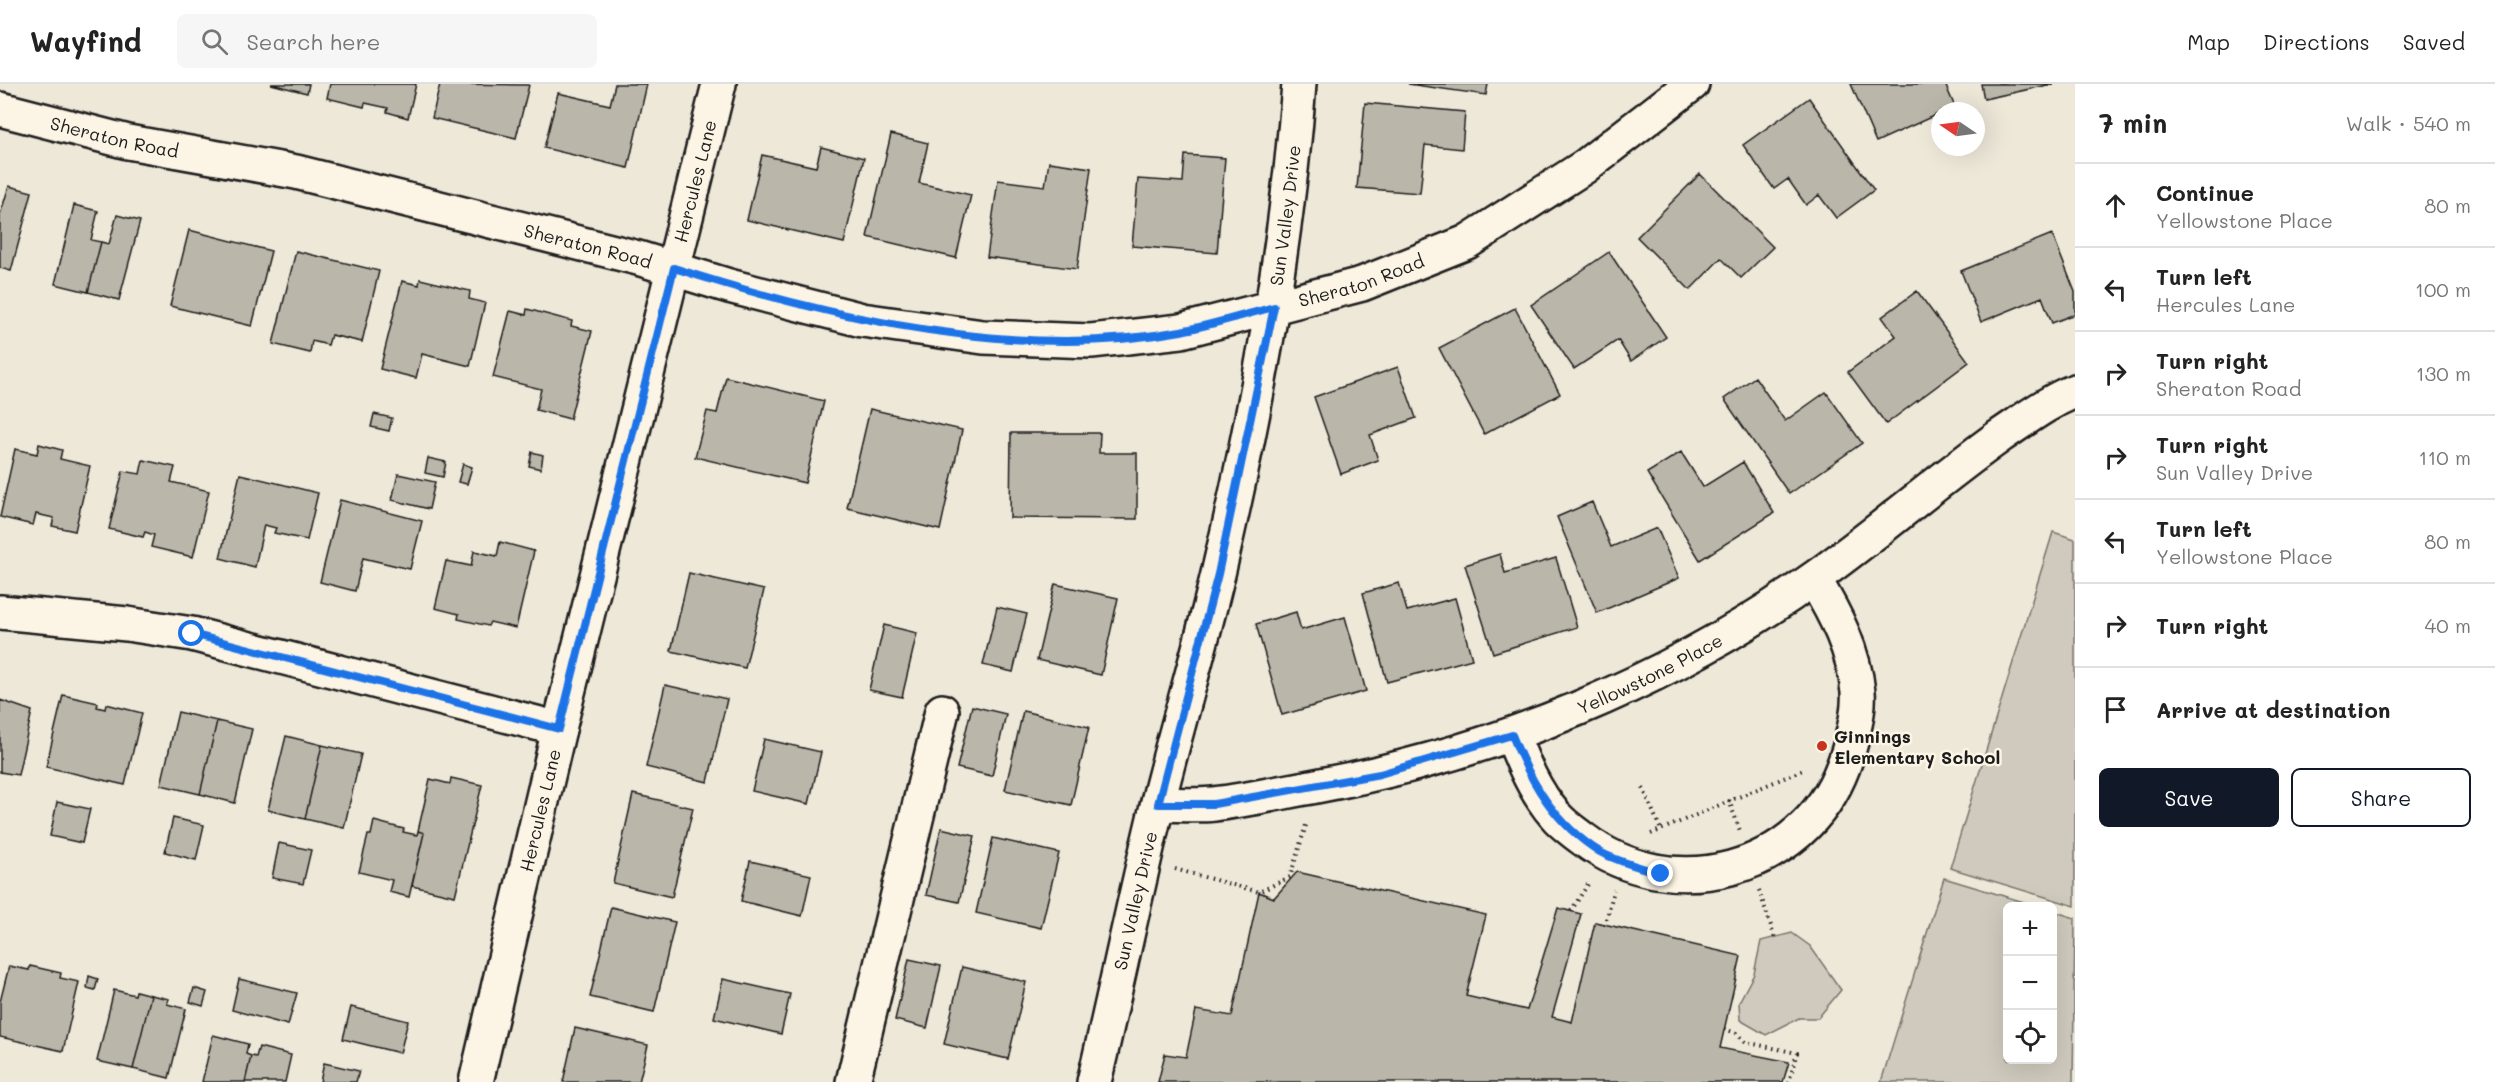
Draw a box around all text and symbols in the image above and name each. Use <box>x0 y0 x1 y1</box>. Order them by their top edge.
search box <box>177 14 597 68</box>
text: Wayfind <box>30 23 141 59</box>
icon: search <box>198 25 231 58</box>
text: Search here <box>246 27 380 56</box>
text: Map <box>2187 28 2230 55</box>
text: Directions <box>2263 28 2370 55</box>
text: Saved <box>2403 28 2465 55</box>
north arrow <box>1931 102 1985 156</box>
text: 7 min <box>2099 106 2167 140</box>
street label: Sheraton Road <box>48 110 181 163</box>
text: Walk · 540 m <box>2346 110 2471 136</box>
street label: Hercules Lane <box>668 117 722 245</box>
street label: Sun Valley Drive <box>1264 144 1306 287</box>
text: Continue <box>2156 178 2254 207</box>
icon: ahead <box>2099 189 2132 222</box>
text: 80 m <box>2424 192 2471 218</box>
text: Yellowstone Place <box>2156 207 2333 233</box>
street label: Sheraton Road <box>522 218 655 274</box>
street label: Sheraton Road <box>1296 248 1427 312</box>
text: Turn left <box>2156 262 2252 291</box>
icon: left <box>2099 273 2132 306</box>
text: 100 m <box>2415 276 2471 302</box>
text: Hercules Lane <box>2156 291 2295 317</box>
text: Turn right <box>2156 346 2268 375</box>
icon: right <box>2099 357 2132 390</box>
text: 130 m <box>2416 360 2471 386</box>
text: Sheraton Road <box>2156 375 2301 401</box>
text: Turn right <box>2156 430 2268 459</box>
icon: right <box>2099 441 2132 474</box>
text: 110 m <box>2418 444 2471 470</box>
text: Sun Valley Drive <box>2156 459 2313 485</box>
text: Turn left <box>2156 514 2252 543</box>
icon: left <box>2099 525 2132 558</box>
text: 80 m <box>2424 528 2471 554</box>
text: Yellowstone Place <box>2156 543 2333 569</box>
icon: right <box>2099 609 2132 642</box>
text: Turn right <box>2156 611 2268 640</box>
text: 40 m <box>2425 612 2471 638</box>
route start <box>178 620 204 646</box>
street label: Yellowstone Place <box>1573 628 1727 720</box>
icon: arrive <box>2099 693 2132 726</box>
text: Arrive at destination <box>2156 695 2391 724</box>
place label: Ginnings Elementary School <box>1834 724 2000 769</box>
marker: Ginnings Elementary School <box>1815 739 1829 753</box>
street label: Hercules Lane <box>514 747 566 874</box>
button: Save <box>2099 768 2279 827</box>
button: Share <box>2291 768 2471 827</box>
street label: Sun Valley Drive <box>1108 829 1162 972</box>
route end <box>1647 860 1673 886</box>
map controls <box>2003 902 2057 1064</box>
button: + <box>2003 902 2057 956</box>
button: − <box>2003 956 2057 1010</box>
button: locate <box>2003 1010 2057 1064</box>

